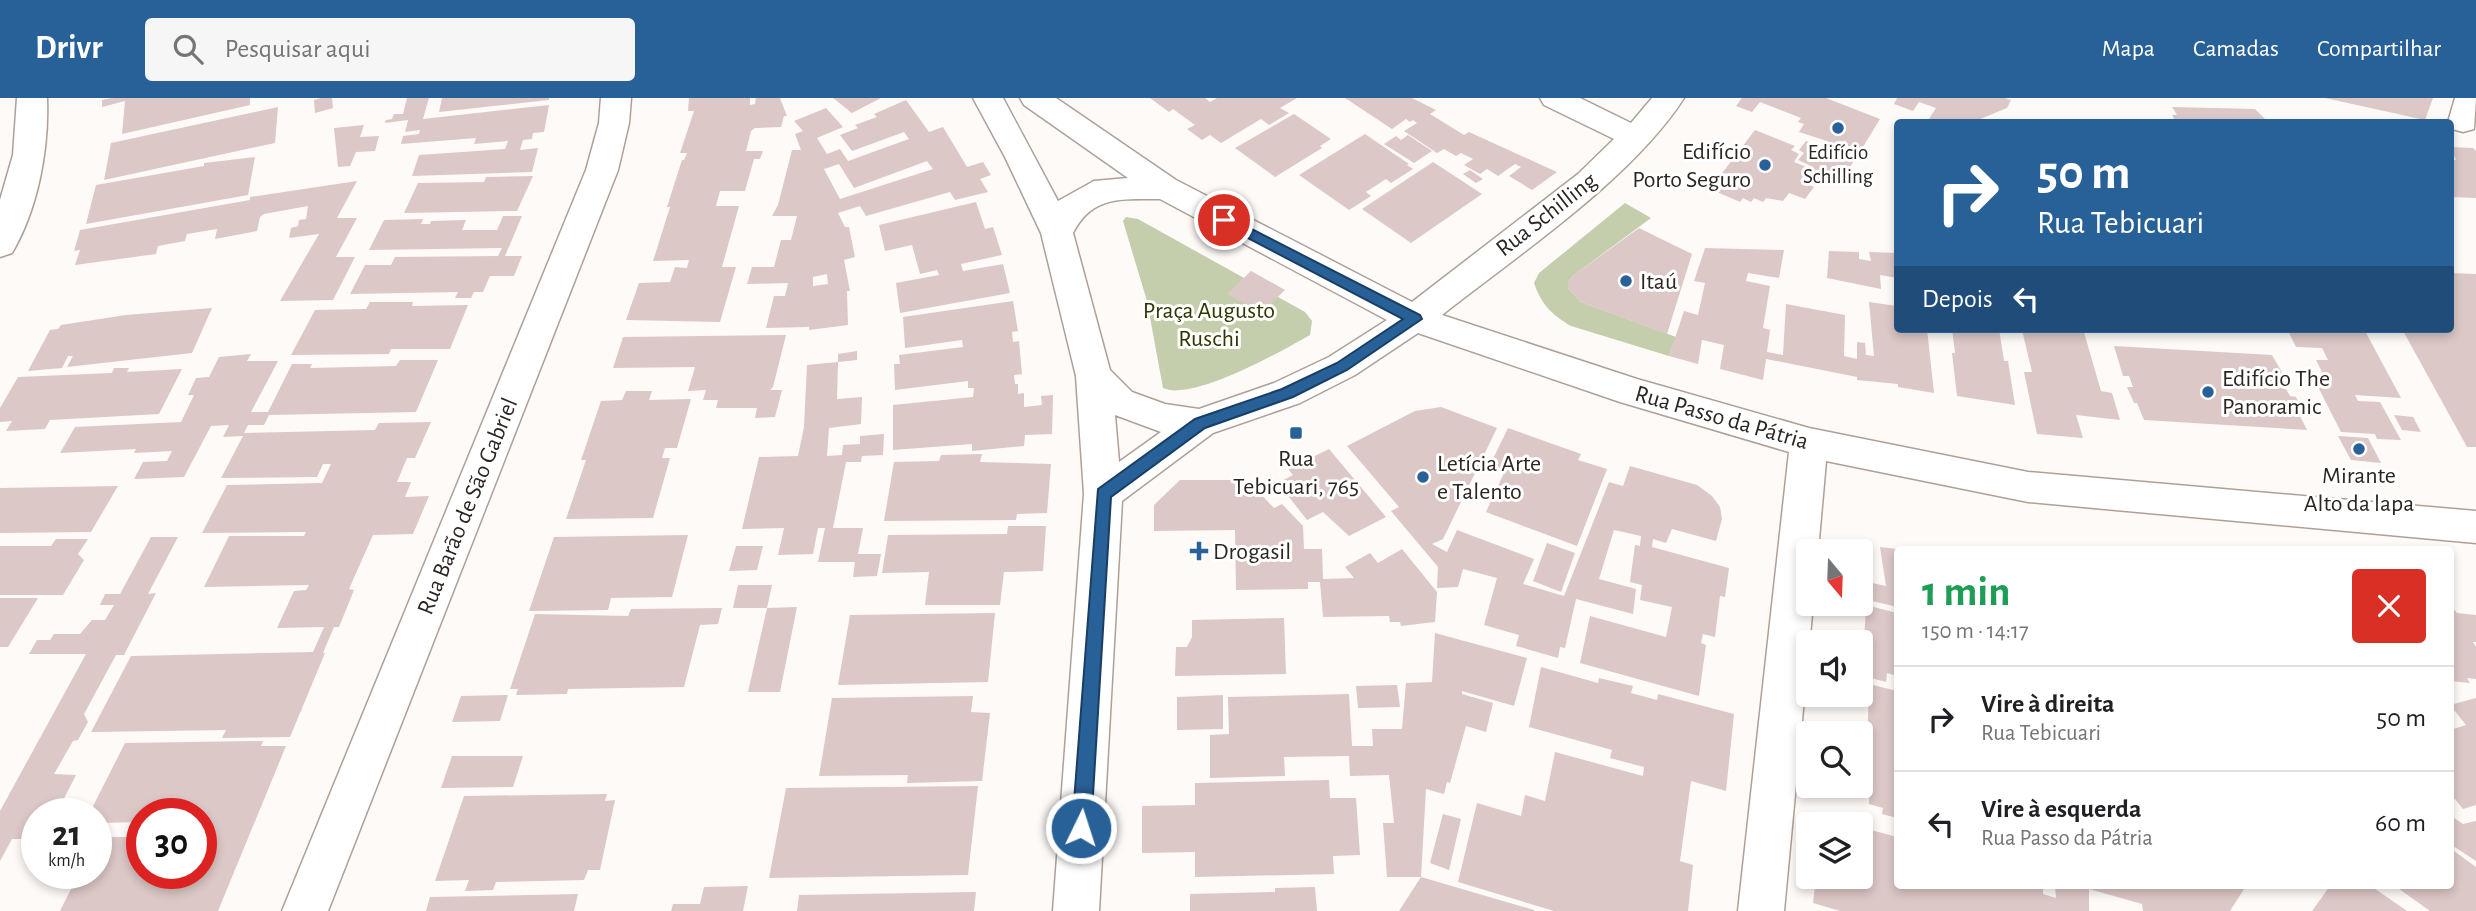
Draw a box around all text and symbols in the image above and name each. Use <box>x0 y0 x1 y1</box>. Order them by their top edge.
search box <box>145 18 635 81</box>
icon: search <box>169 30 207 68</box>
text: Drivr <box>35 32 103 65</box>
text: Pesquisar aqui <box>225 36 370 62</box>
text: Mapa <box>2102 37 2155 61</box>
text: Camadas <box>2193 37 2279 61</box>
text: Compartilhar <box>2317 37 2441 61</box>
marker: Edifício Schilling <box>1830 120 1846 136</box>
place label: Edifício Porto Seguro <box>1632 140 1751 192</box>
place label: Edifício Schilling <box>1803 142 1874 187</box>
icon: right <box>1922 147 2013 238</box>
text: 50 m <box>2037 149 2131 198</box>
marker: Edifício Porto Seguro <box>1757 157 1773 173</box>
street label: Rua Schilling <box>1492 168 1602 261</box>
pin <box>1194 190 1254 250</box>
icon: arrive <box>1205 201 1243 239</box>
text: Rua Tebicuari <box>2037 207 2204 239</box>
place label: Itaú <box>1640 270 1677 294</box>
marker: Itaú <box>1618 273 1634 289</box>
icon: left <box>2007 280 2045 318</box>
text: Depois <box>1922 286 1993 312</box>
park label: Praça Augusto Ruschi <box>1143 299 1275 351</box>
place label: Edifício The Panoramic <box>2222 367 2330 419</box>
street label: Rua Passo da Pátria <box>1632 382 1811 454</box>
marker: Edifício The Panoramic <box>2200 384 2216 400</box>
street label: Rua Barão de São Gabriel <box>413 395 522 618</box>
marker: Rua Tebicuari, 765 <box>1288 425 1304 441</box>
marker: Mirante Alto da lapa <box>2351 441 2367 457</box>
place label: Rua Tebicuari, 765 <box>1233 447 1359 499</box>
place label: Letícia Arte e Talento <box>1437 452 1541 504</box>
place label: Mirante Alto da lapa <box>2304 464 2414 516</box>
marker: Letícia Arte e Talento <box>1415 469 1431 485</box>
north arrow <box>1796 539 1872 616</box>
map controls <box>1796 539 1873 889</box>
place label: Drogasil <box>1213 540 1291 564</box>
marker: Drogasil <box>1191 543 1207 559</box>
button: close <box>2352 569 2426 643</box>
text: 1 min <box>1922 571 2011 613</box>
text: 150 m · 14:17 <box>1922 620 2028 643</box>
button: sound <box>1796 630 1873 707</box>
text: Vire à direita <box>1981 691 2115 717</box>
icon: right <box>1922 700 1960 738</box>
text: 50 m <box>2376 705 2426 731</box>
button: search <box>1796 721 1873 798</box>
text: Rua Tebicuari <box>1981 722 2101 745</box>
position arrow <box>1044 791 1118 865</box>
text: Vire à esquerda <box>1981 796 2142 822</box>
speed limit sign: 30 <box>126 798 217 889</box>
icon: left <box>1922 805 1960 843</box>
text: 60 m <box>2375 810 2426 836</box>
button: layers <box>1796 812 1873 889</box>
text: 21 <box>52 817 81 852</box>
text: Rua Passo da Pátria <box>1981 827 2153 850</box>
text: km/h <box>48 852 85 870</box>

